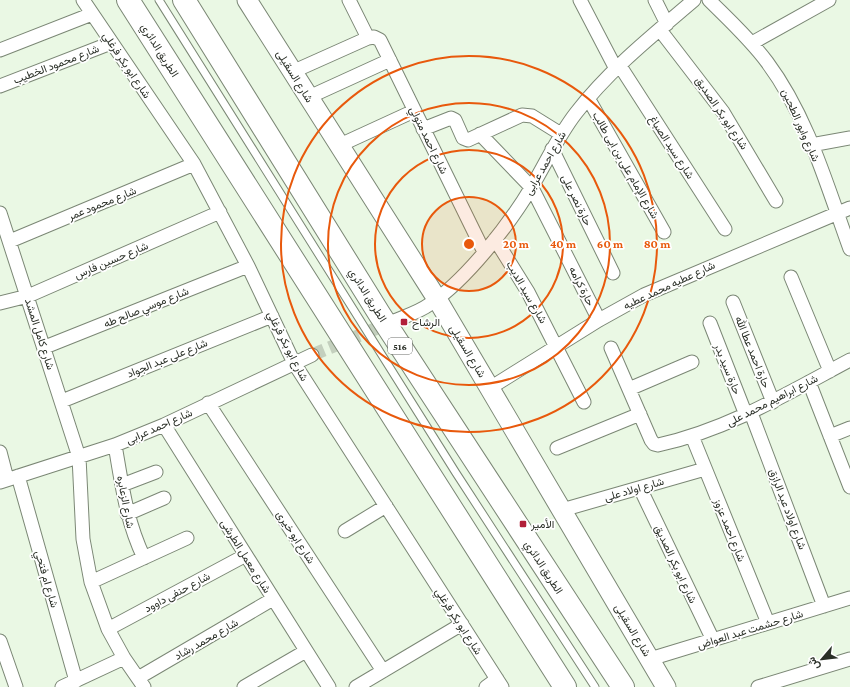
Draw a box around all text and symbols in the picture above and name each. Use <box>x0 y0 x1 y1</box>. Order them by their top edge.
street label: الطريق الدائري <box>135 21 181 81</box>
street label: شارع ابو بكر فرغلي <box>97 30 154 103</box>
street label: شارع محمود الخطيب <box>11 42 102 88</box>
street label: شارع السقيلى <box>273 48 316 106</box>
street label: شارع ابو بكر الصديق <box>692 74 751 153</box>
street label: شارع وابور الطحين <box>778 87 823 164</box>
street label: شارع احمد متولي <box>404 104 451 178</box>
street label: شارع الإمام على بن ابى طالب <box>589 109 662 222</box>
street label: شارع سيد الصباغ <box>645 113 697 182</box>
street label: شارع احمد عرابى <box>522 129 570 198</box>
street label: حارة نصر على <box>559 172 595 228</box>
street label: شارع محمود عمر <box>65 184 139 224</box>
centre of rings <box>462 237 476 251</box>
text: 20 m <box>503 237 530 251</box>
text: 40 m <box>550 237 577 251</box>
text: 60 m <box>597 237 624 251</box>
text: 80 m <box>644 237 671 251</box>
street label: شارع حسين فارس <box>72 239 151 283</box>
street label: شارع عطيه محمد عطيه <box>621 258 718 313</box>
street label: شارع سيد الديب <box>503 259 550 327</box>
street label: حارة كرامه <box>566 264 597 308</box>
street label: الطريق الدائري <box>343 266 389 326</box>
street label: شارع موسي صالح طه <box>102 284 192 333</box>
street label: شارع كامل المشد <box>21 297 57 372</box>
street label: شارع ابو بكر فرغلي <box>262 309 311 385</box>
street label: حارة احمد عطا الله <box>732 314 773 390</box>
place label: الرشاح <box>412 316 440 330</box>
marker: الرشاح <box>399 317 409 327</box>
street label: شارع السقيلى <box>446 322 489 381</box>
street label: شارع على عبد الجواد <box>125 336 210 382</box>
road number: 516 <box>388 338 412 354</box>
street label: حارة سيد بدر <box>711 341 744 397</box>
street label: شارع ابراهيم محمد على <box>724 372 821 430</box>
street label: شارع احمد عرابى <box>124 406 195 448</box>
street label: شارع اولاد عبد الرازق <box>765 467 809 552</box>
street label: شارع الزعابره <box>113 475 137 530</box>
street label: شارع اولاد على <box>603 475 666 505</box>
street label: شارع احمد عزوز <box>710 496 748 564</box>
street label: شارع ابو خيرى <box>273 508 318 567</box>
street label: شارع معمل الطرشى <box>217 517 274 596</box>
place label: الأمير <box>530 518 554 531</box>
marker: الأمير <box>518 519 528 529</box>
street label: شارع ابو بكر الصديق <box>651 523 700 606</box>
street label: الطريق الدائري <box>519 538 566 598</box>
street label: شارع ام فتحي <box>29 549 61 610</box>
street label: شارع حنفى داوود <box>142 569 213 616</box>
street label: شارع ابو بكر فرغلي <box>430 585 485 659</box>
street label: شارع السقيلى <box>611 601 654 660</box>
street label: شارع حشمت عبد العواض <box>696 607 805 653</box>
street label: شارع محمد رشاد <box>172 616 241 664</box>
north arrow <box>802 639 842 679</box>
text: ش <box>805 655 822 672</box>

